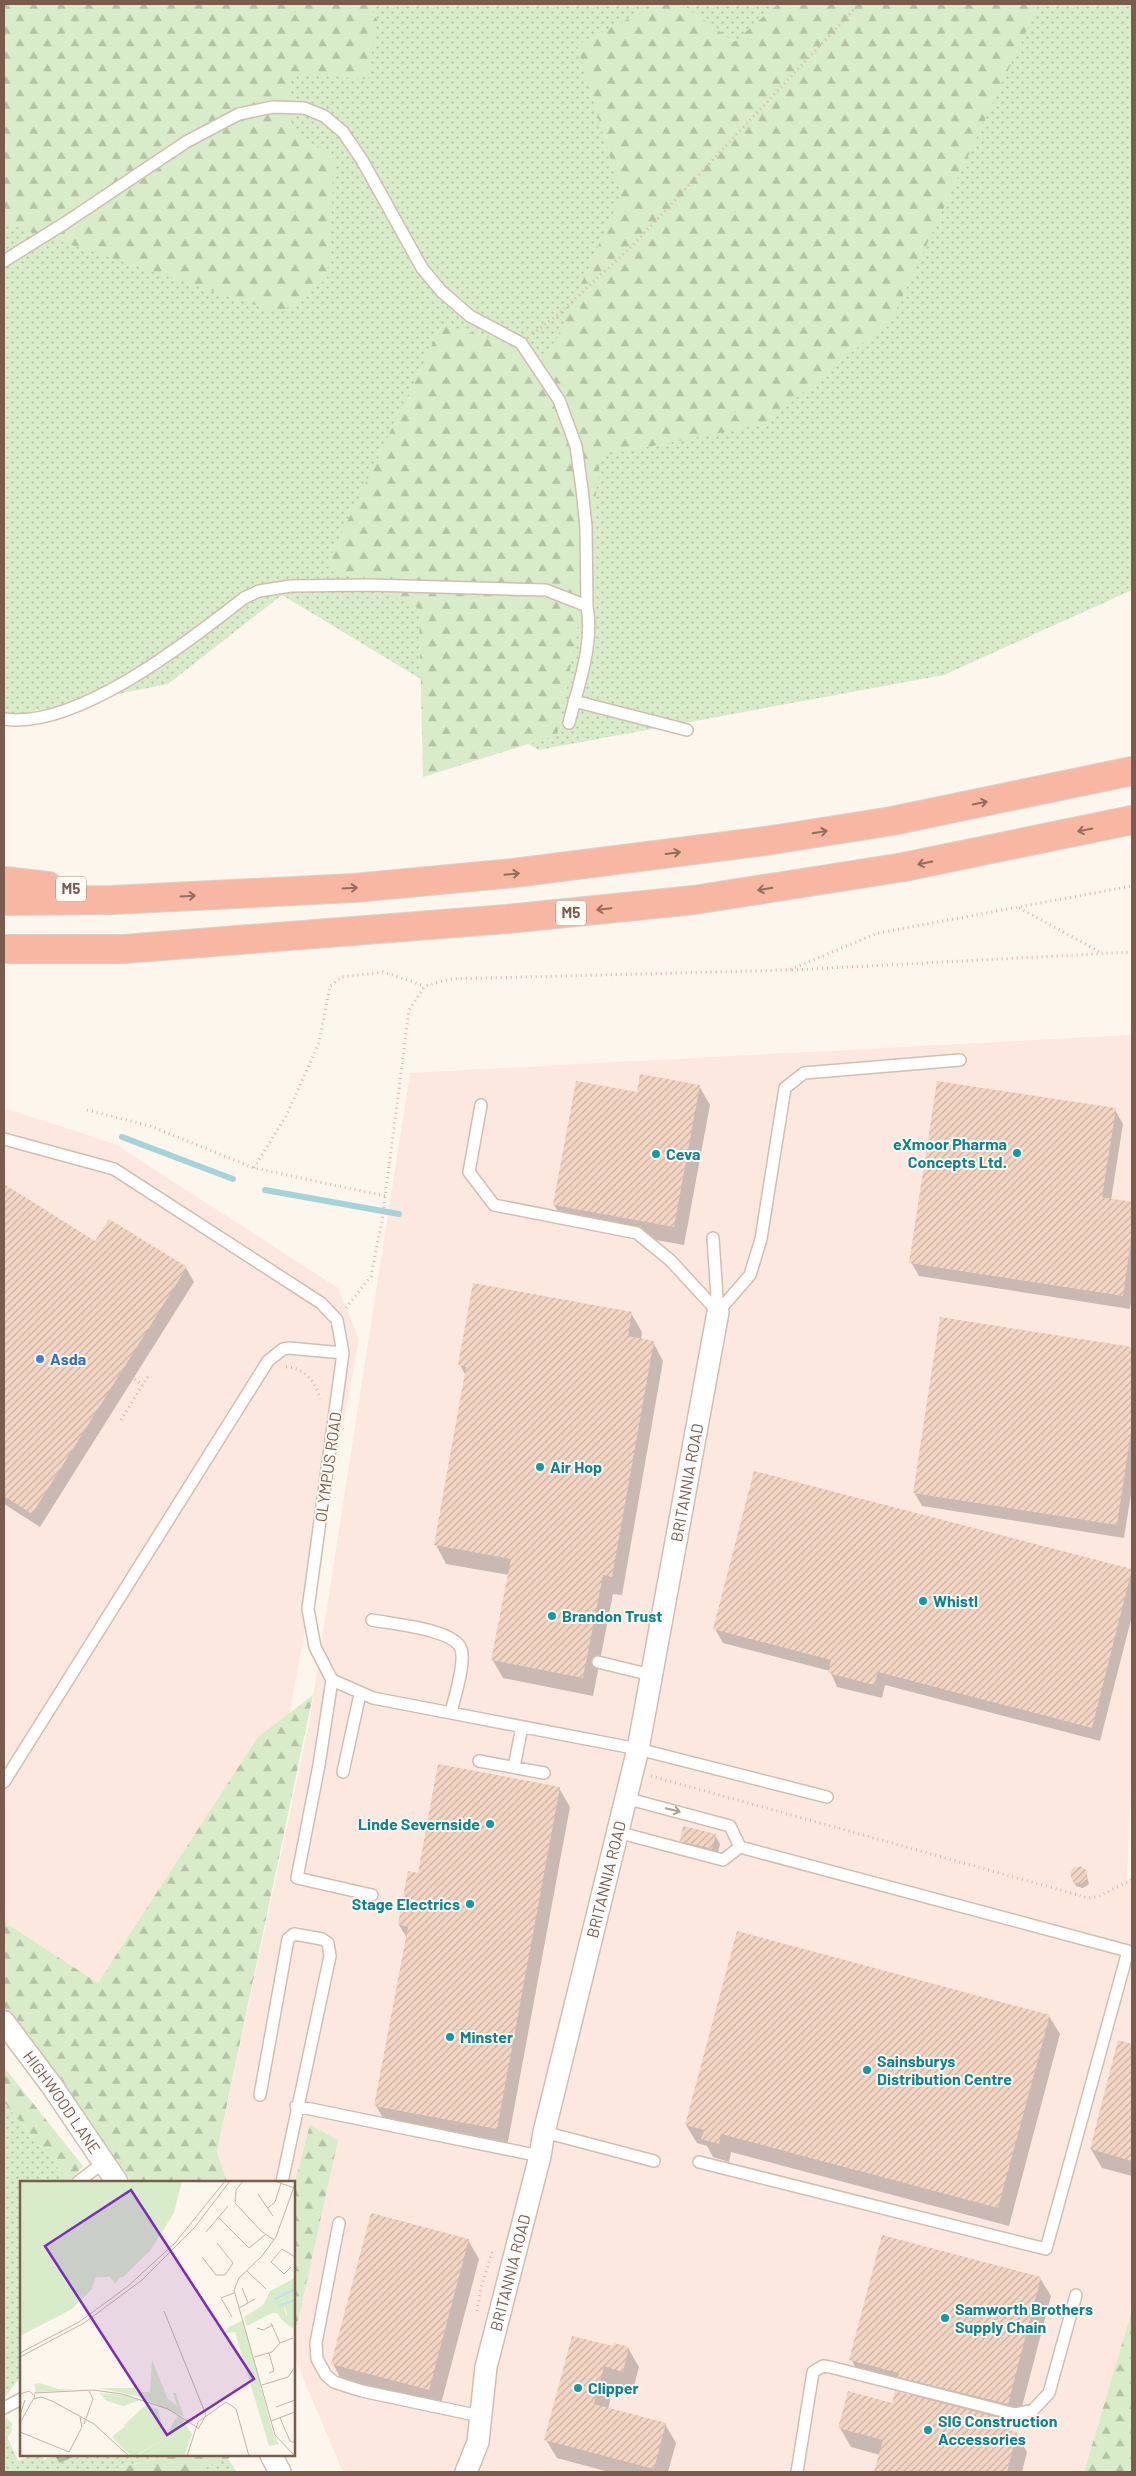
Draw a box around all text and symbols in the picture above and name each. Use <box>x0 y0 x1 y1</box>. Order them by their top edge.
one-way arrow <box>972 798 988 807</box>
one-way arrow <box>1077 825 1093 835</box>
one-way arrow <box>812 827 828 837</box>
one-way arrow <box>665 848 681 858</box>
one-way arrow <box>918 859 934 868</box>
one-way arrow <box>503 869 519 878</box>
road number: M5 <box>56 876 86 902</box>
one-way arrow <box>342 883 358 893</box>
one-way arrow <box>757 884 773 894</box>
one-way arrow <box>179 891 195 900</box>
road number: M5 <box>556 900 586 926</box>
one-way arrow <box>596 904 612 914</box>
place label: eXmoor Pharma Concepts Ltd. <box>893 1134 1007 1171</box>
place label: Ceva <box>666 1144 700 1163</box>
marker: eXmoor Pharma Concepts Ltd. <box>1011 1147 1023 1159</box>
marker: Ceva <box>650 1148 662 1160</box>
place label: Asda <box>50 1349 86 1368</box>
marker: Asda <box>34 1353 46 1365</box>
street label: OLYMPUS ROAD <box>310 1411 345 1523</box>
street label: BRITANNIA ROAD <box>666 1422 706 1543</box>
place label: Air Hop <box>550 1457 602 1476</box>
marker: Air Hop <box>534 1461 546 1473</box>
place label: Whistl <box>933 1591 978 1610</box>
marker: Whistl <box>917 1595 929 1607</box>
place label: Brandon Trust <box>562 1606 662 1625</box>
marker: Brandon Trust <box>546 1610 558 1622</box>
one-way arrow <box>664 1806 680 1816</box>
place label: Linde Severnside <box>358 1814 480 1833</box>
marker: Linde Severnside <box>484 1818 496 1830</box>
street label: BRITANNIA ROAD <box>582 1819 629 1940</box>
place label: Stage Electrics <box>352 1894 460 1913</box>
marker: Stage Electrics <box>464 1898 476 1910</box>
place label: Minster <box>460 2027 513 2046</box>
marker: Minster <box>444 2031 456 2043</box>
street label: HIGHWOOD LANE <box>20 2047 105 2157</box>
place label: Sainsburys Distribution Centre <box>877 2051 1012 2088</box>
marker: Sainsburys Distribution Centre <box>861 2064 873 2076</box>
inset map <box>20 2181 295 2456</box>
street label: BRITANNIA ROAD <box>486 2212 534 2333</box>
place label: Samworth Brothers Supply Chain <box>955 2299 1093 2336</box>
marker: Samworth Brothers Supply Chain <box>939 2312 951 2324</box>
place label: Clipper <box>588 2378 639 2397</box>
marker: Clipper <box>572 2382 584 2394</box>
place label: SIG Construction Accessories <box>938 2411 1057 2448</box>
marker: SIG Construction Accessories <box>922 2424 934 2436</box>

